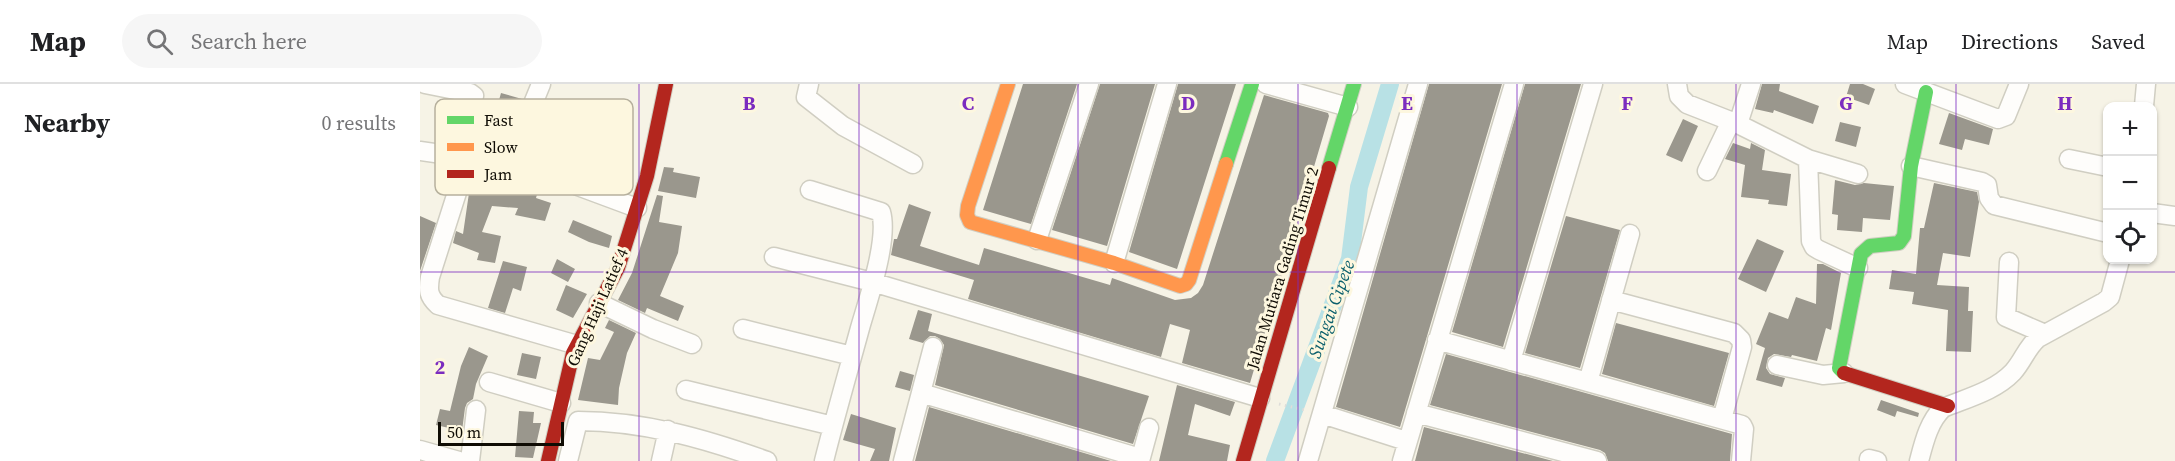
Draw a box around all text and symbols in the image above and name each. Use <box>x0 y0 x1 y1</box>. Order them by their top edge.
search box <box>122 14 542 68</box>
text: Map <box>30 22 86 60</box>
icon: search <box>143 25 176 58</box>
text: Search here <box>191 26 307 56</box>
text: Map <box>1887 27 1928 56</box>
text: Directions <box>1961 27 2058 56</box>
text: Saved <box>2091 27 2145 56</box>
text: B <box>742 89 756 117</box>
text: C <box>962 89 974 117</box>
text: D <box>1181 89 1195 117</box>
text: E <box>1401 89 1413 117</box>
text: F <box>1621 89 1633 117</box>
text: G <box>1839 89 1853 117</box>
text: H <box>2057 89 2073 117</box>
legend <box>435 99 633 195</box>
map controls <box>2103 102 2157 264</box>
button: + <box>2103 102 2157 156</box>
text: Nearby <box>24 105 110 141</box>
text: 0 results <box>321 109 396 137</box>
text: Fast <box>484 109 514 131</box>
text: Slow <box>484 136 519 158</box>
button: − <box>2103 156 2157 210</box>
text: Jam <box>483 163 512 185</box>
street label: Jalan Mutiara Gading Timur 2 <box>1240 164 1323 373</box>
button: locate <box>2103 210 2157 264</box>
street label: Gang Haji Latief 4 <box>561 244 633 370</box>
water label: Sungai Cipete <box>1302 256 1361 361</box>
text: 2 <box>435 353 446 381</box>
scale bar <box>438 419 564 446</box>
text: 50 m <box>447 421 481 443</box>

